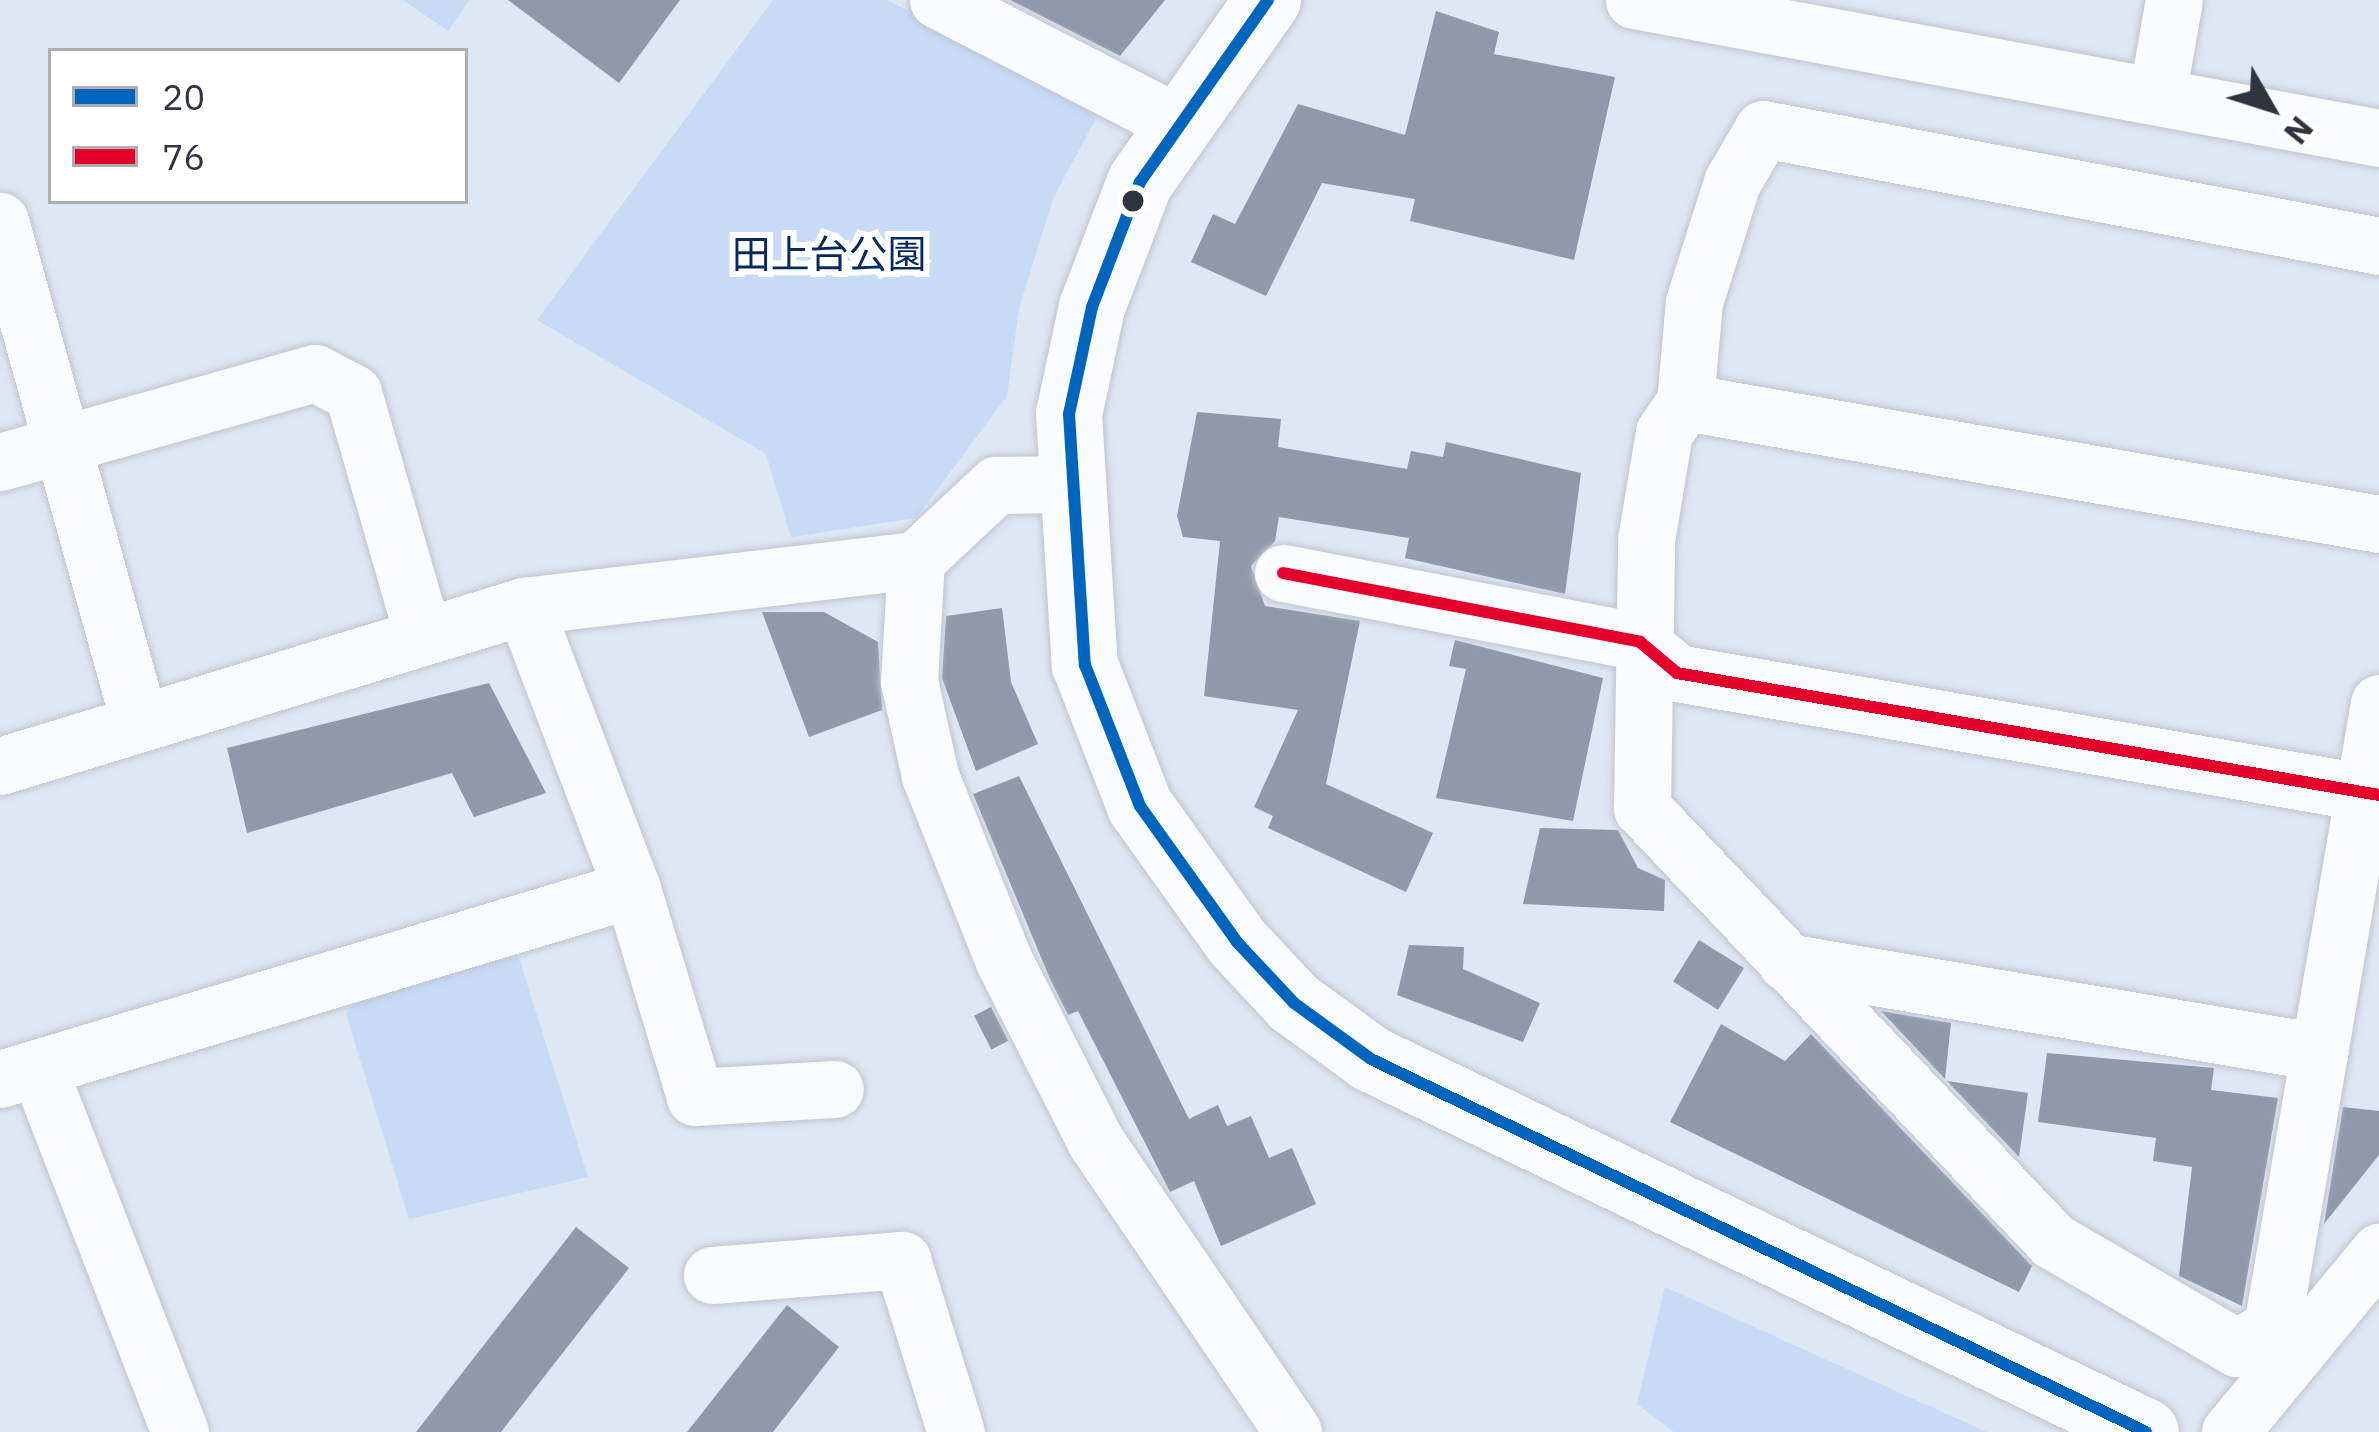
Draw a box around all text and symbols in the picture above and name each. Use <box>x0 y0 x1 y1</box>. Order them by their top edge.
legend <box>48 48 468 204</box>
north arrow <box>2211 48 2331 168</box>
text: 20 <box>162 73 205 120</box>
text: N <box>2275 108 2324 154</box>
text: 76 <box>162 133 205 180</box>
unlabelled marker <box>1122 190 1144 212</box>
park label: 田上台公園 <box>732 231 926 277</box>

